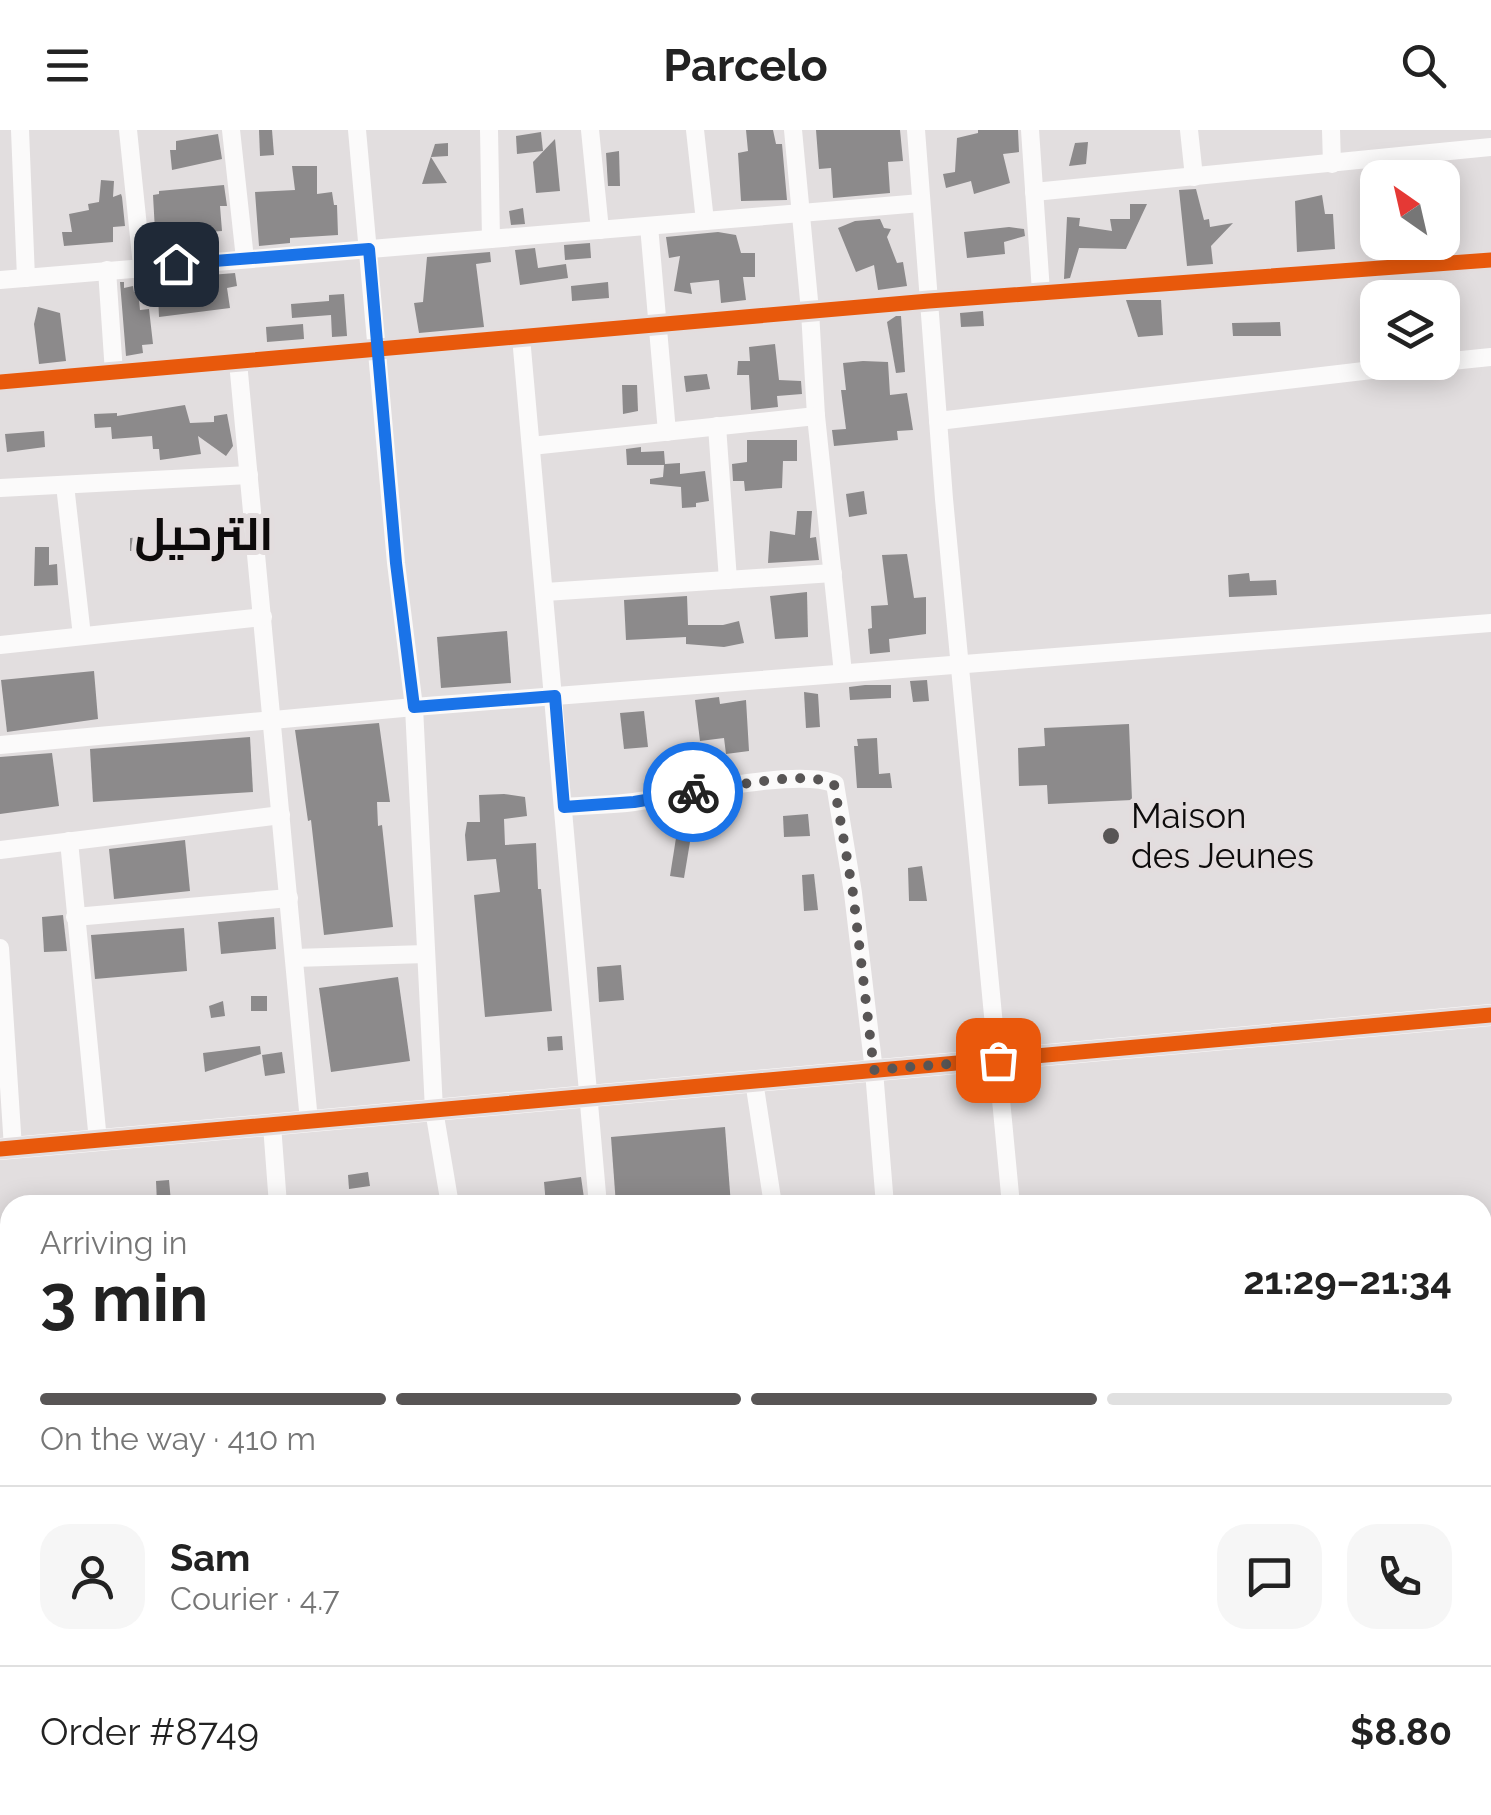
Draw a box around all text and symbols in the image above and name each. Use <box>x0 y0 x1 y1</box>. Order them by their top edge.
icon: menu <box>40 38 95 93</box>
icon: search <box>1396 38 1451 93</box>
text: Parcelo <box>663 39 828 92</box>
north arrow <box>1360 160 1460 260</box>
map controls <box>1360 160 1460 380</box>
pin <box>134 222 219 307</box>
icon: home <box>149 237 204 292</box>
button: layers <box>1360 280 1460 380</box>
district label: الترحيل <box>135 508 273 562</box>
courier <box>643 742 743 842</box>
icon: bike <box>666 765 721 820</box>
place label: Maison des Jeunes <box>1131 795 1314 876</box>
marker: Maison des Jeunes <box>1100 825 1122 847</box>
pin <box>956 1018 1041 1103</box>
icon: bag <box>971 1033 1026 1088</box>
text: Arriving in <box>40 1224 187 1261</box>
text: 21:29–21:34 <box>1243 1258 1452 1303</box>
text: 3 min <box>40 1260 208 1336</box>
text: On the way · 410 m <box>40 1420 316 1457</box>
button: person <box>40 1524 145 1629</box>
button: chat <box>1217 1524 1322 1629</box>
button: phone <box>1347 1524 1452 1629</box>
text: Sam <box>170 1535 250 1580</box>
text: Courier · 4.7 <box>170 1580 340 1617</box>
text: Order #8749 <box>40 1709 259 1754</box>
text: $8.80 <box>1350 1709 1452 1754</box>

